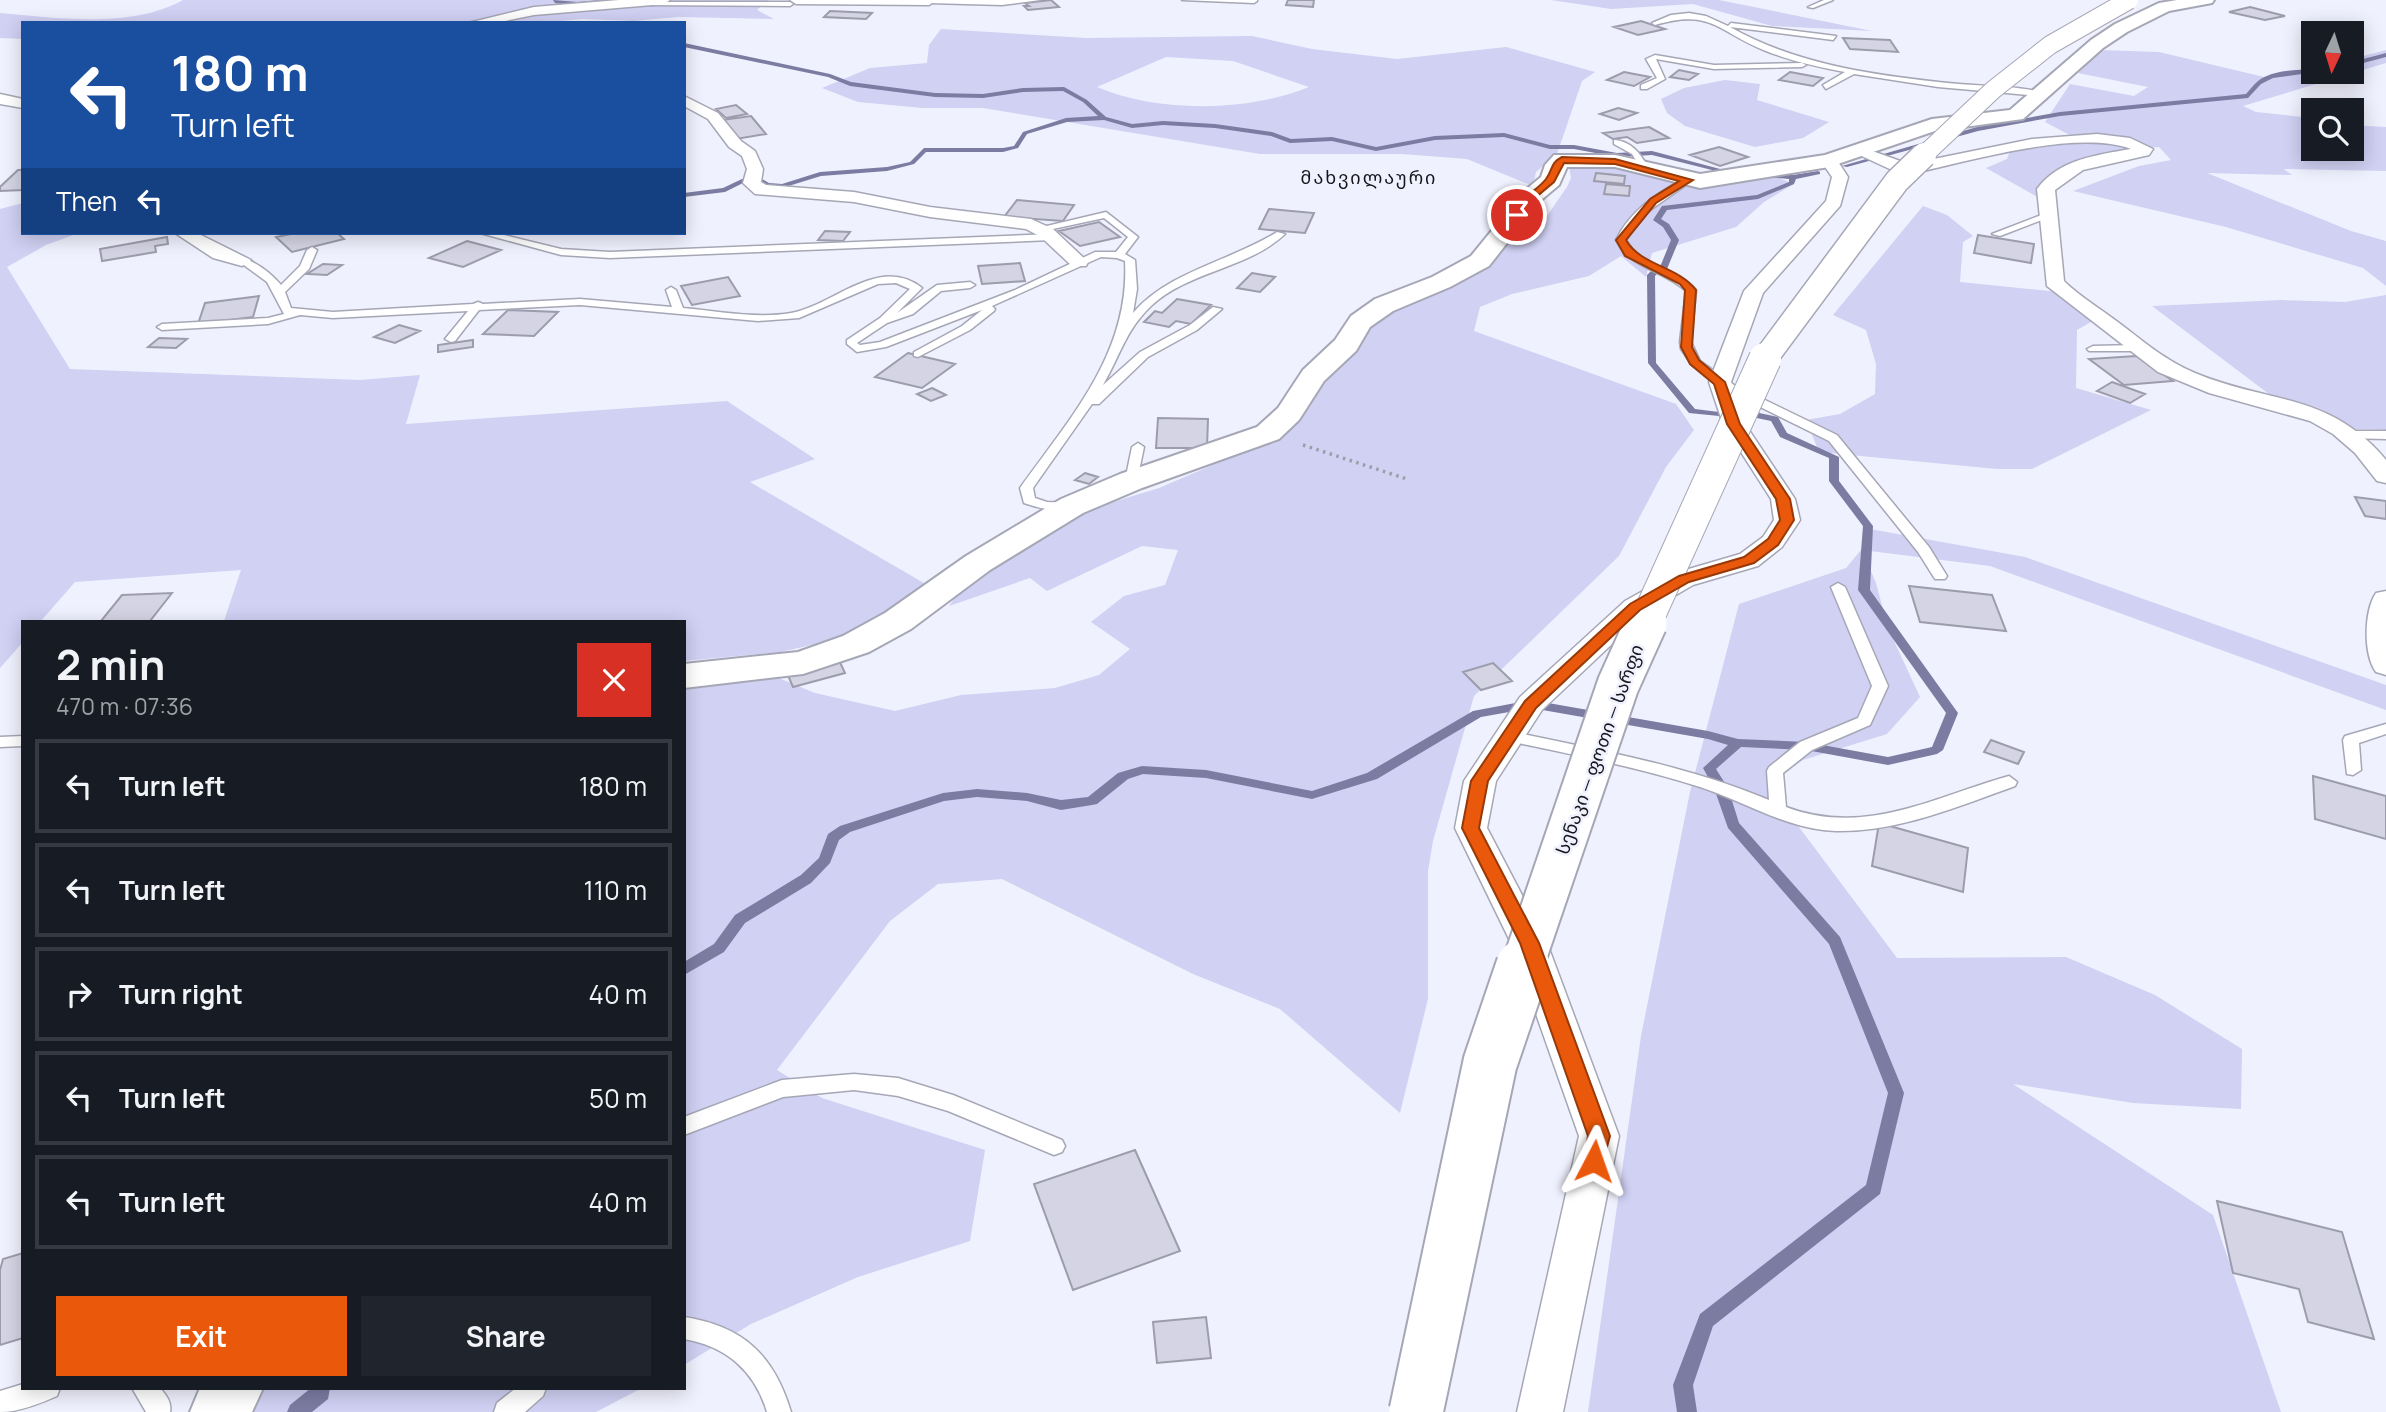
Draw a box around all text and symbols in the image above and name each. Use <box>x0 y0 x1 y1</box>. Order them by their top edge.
north arrow <box>2301 21 2364 84</box>
map controls <box>2301 21 2364 161</box>
text: 180 m <box>171 39 309 106</box>
icon: left <box>56 49 147 140</box>
button: search <box>2301 98 2364 161</box>
text: Turn left <box>171 103 295 147</box>
district label: მახვილაური <box>1301 165 1437 189</box>
icon: left <box>131 182 169 220</box>
text: Then <box>56 183 117 219</box>
pin <box>1487 185 1547 245</box>
icon: arrive <box>1498 196 1536 234</box>
text: 2 min <box>56 635 165 693</box>
street label: სენაკი — ფოთი — სარფი <box>1550 641 1648 857</box>
button: close <box>577 643 651 717</box>
text: 470 m · 07:36 <box>56 690 193 722</box>
icon: left <box>60 767 98 805</box>
text: Turn left <box>119 768 226 804</box>
text: 180 m <box>579 768 647 804</box>
icon: left <box>60 871 98 909</box>
text: Turn left <box>119 872 226 908</box>
text: 110 m <box>584 872 647 908</box>
icon: right <box>60 975 98 1013</box>
text: Turn right <box>119 976 243 1012</box>
text: 40 m <box>589 976 647 1012</box>
icon: left <box>60 1079 98 1117</box>
text: Turn left <box>119 1080 226 1116</box>
text: 50 m <box>589 1080 647 1116</box>
position arrow <box>1557 1124 1631 1198</box>
icon: left <box>60 1183 98 1221</box>
text: Turn left <box>119 1184 226 1220</box>
text: 40 m <box>589 1184 647 1220</box>
button: Exit <box>56 1296 347 1376</box>
button: Share <box>361 1296 651 1376</box>

